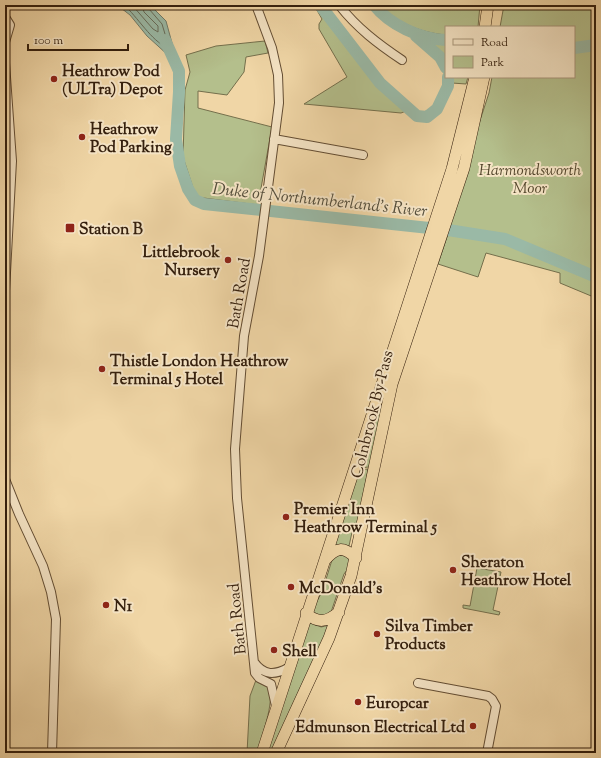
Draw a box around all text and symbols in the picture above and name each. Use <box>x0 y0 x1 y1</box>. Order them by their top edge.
scale bar <box>28 26 128 52</box>
legend <box>445 26 575 78</box>
text: 100 m <box>34 32 63 50</box>
text: Road <box>481 34 508 52</box>
text: Park <box>481 54 504 72</box>
place label: Heathrow Pod (ULTra) Depot <box>62 61 163 102</box>
marker: Heathrow Pod (ULTra) Depot <box>49 74 59 84</box>
place label: Heathrow Pod Parking <box>90 119 172 160</box>
marker: Heathrow Pod Parking <box>77 132 87 142</box>
park label: Harmondsworth Moor <box>479 160 581 201</box>
water label: Duke of Northumberland's River <box>211 178 428 224</box>
place label: Station B <box>79 219 143 242</box>
marker: Station B <box>64 222 76 234</box>
place label: Littlebrook Nursery <box>142 242 220 283</box>
marker: Littlebrook Nursery <box>223 255 233 265</box>
street label: Bath Road <box>223 256 258 331</box>
street label: Colnbrook By-Pass <box>346 348 400 481</box>
place label: Thistle London Heathrow Terminal 5 Hotel <box>110 351 289 392</box>
marker: Thistle London Heathrow Terminal 5 Hotel <box>97 364 107 374</box>
place label: Premier Inn Heathrow Terminal 5 <box>294 499 437 540</box>
marker: Premier Inn Heathrow Terminal 5 <box>281 512 291 522</box>
place label: Sheraton Heathrow Hotel <box>461 552 572 593</box>
marker: Sheraton Heathrow Hotel <box>448 565 458 575</box>
place label: McDonald's <box>299 578 382 601</box>
street label: Bath Road <box>223 582 254 656</box>
marker: McDonald's <box>286 582 296 592</box>
place label: N1 <box>114 596 133 619</box>
marker: N1 <box>101 600 111 610</box>
place label: Silva Timber Products <box>385 616 474 657</box>
marker: Silva Timber Products <box>372 629 382 639</box>
place label: Shell <box>282 641 318 664</box>
marker: Shell <box>269 645 279 655</box>
place label: Europcar <box>366 693 430 716</box>
marker: Europcar <box>353 697 363 707</box>
place label: Edmunson Electrical Ltd <box>296 717 466 740</box>
marker: Edmunson Electrical Ltd <box>468 721 478 731</box>

